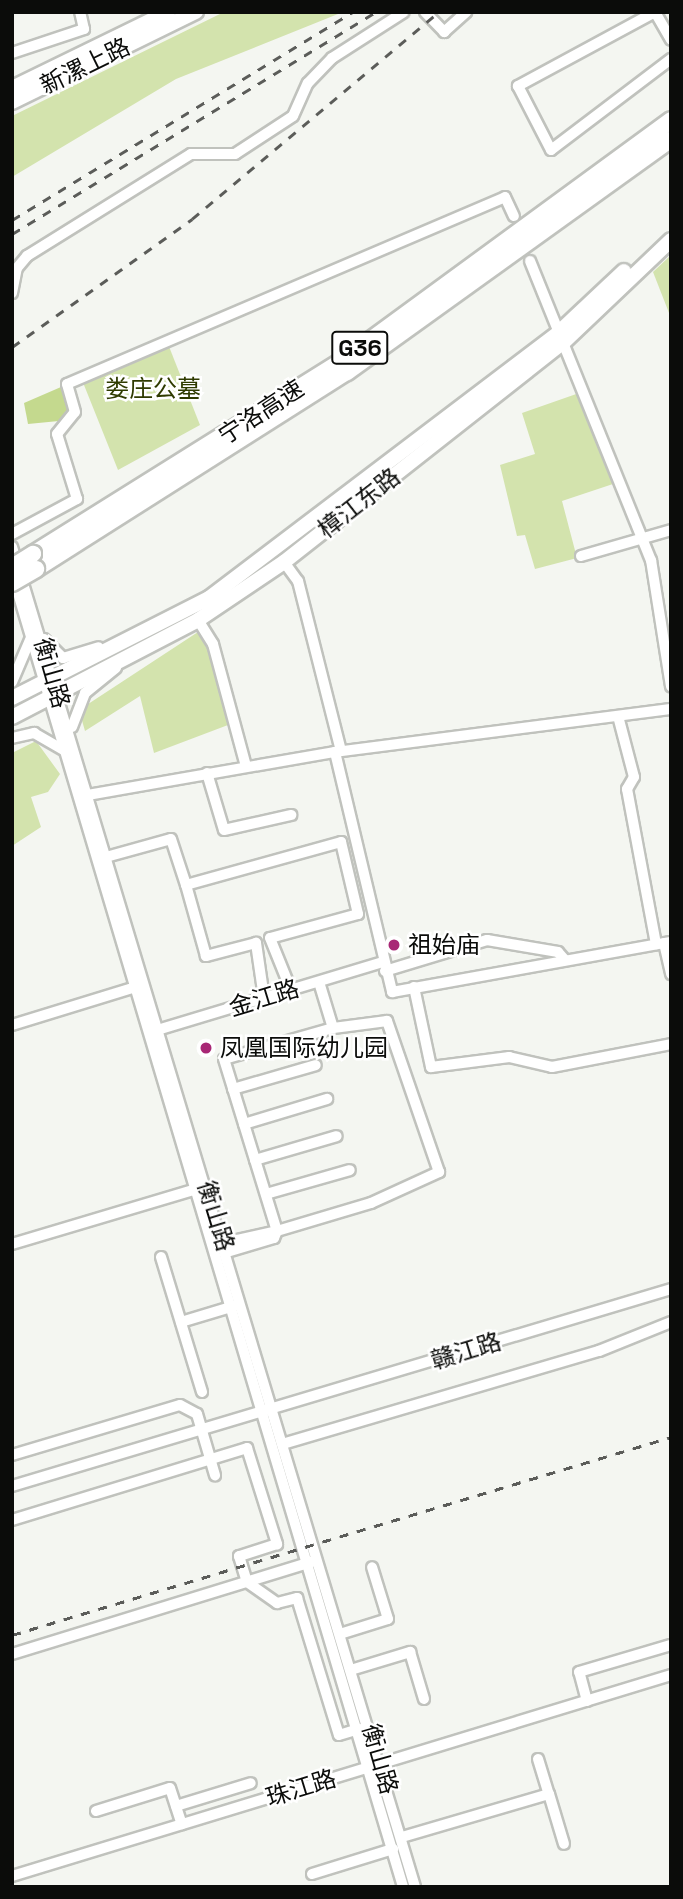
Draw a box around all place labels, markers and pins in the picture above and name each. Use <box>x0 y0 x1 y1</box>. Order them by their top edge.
place label: 祖始庙 <box>408 931 480 959</box>
marker: 祖始庙 <box>386 937 402 953</box>
place label: 凤凰国际幼儿园 <box>220 1034 388 1062</box>
marker: 凤凰国际幼儿园 <box>198 1040 214 1056</box>

